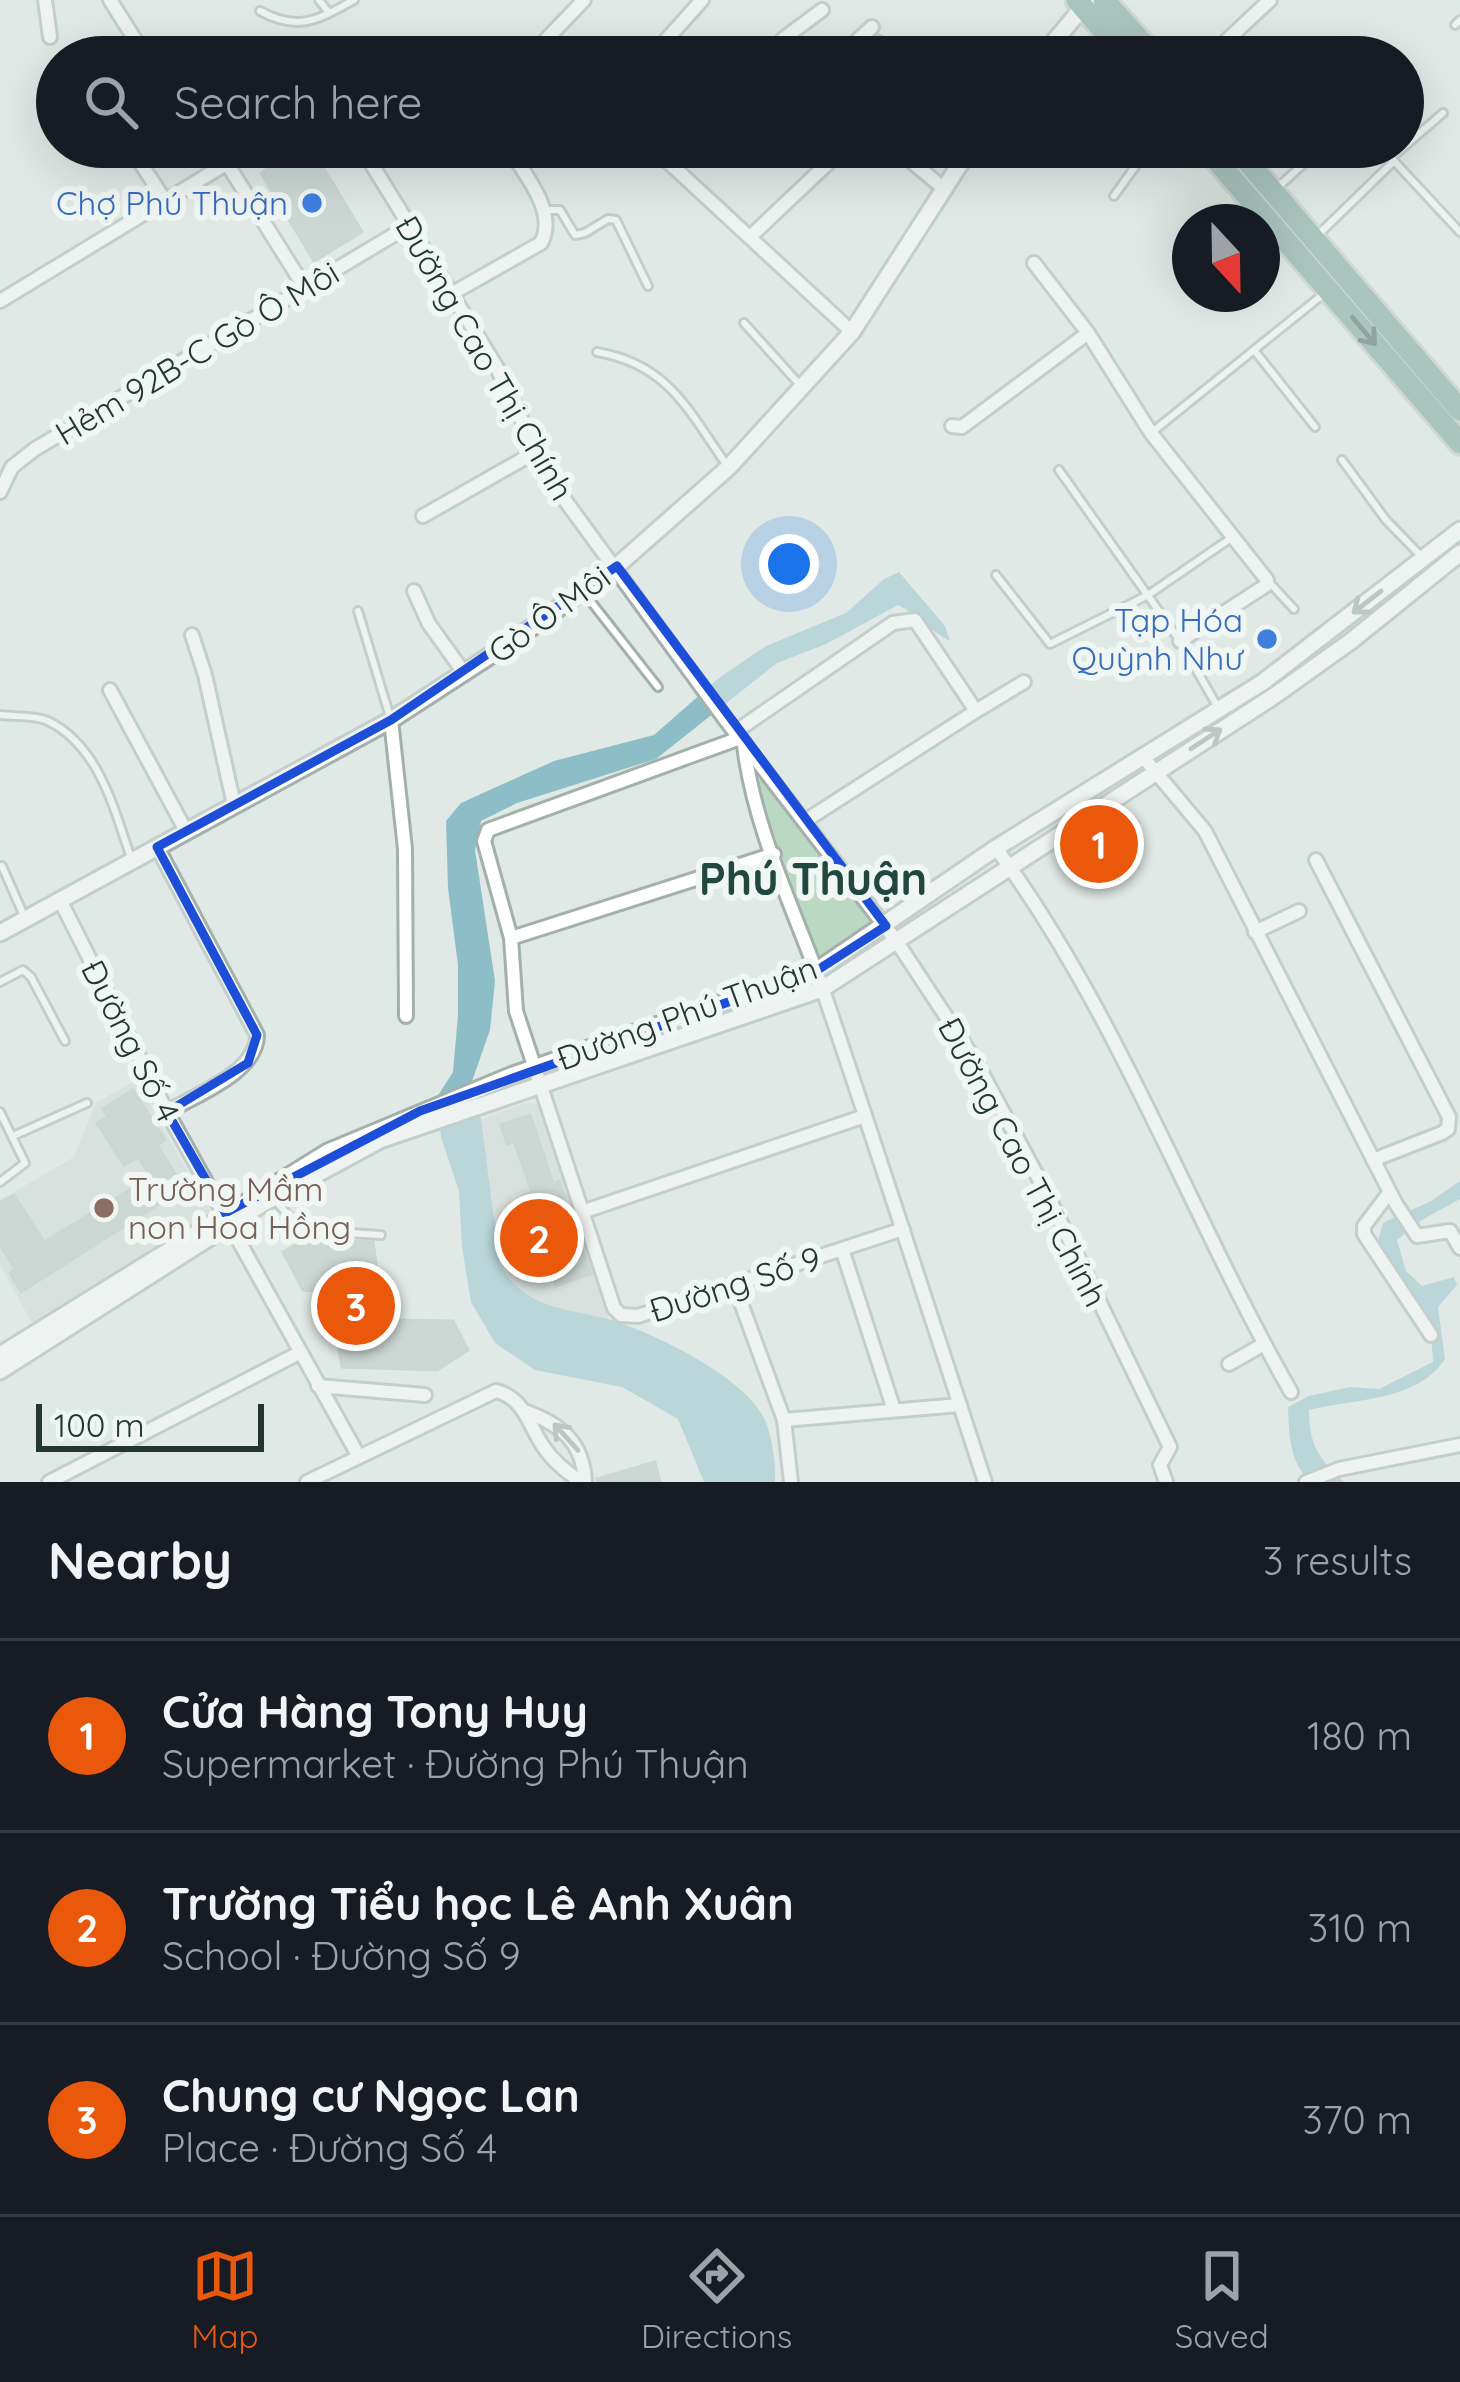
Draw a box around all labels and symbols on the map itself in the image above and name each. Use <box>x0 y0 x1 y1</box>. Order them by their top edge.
place label: Chợ Phú Thuận <box>56 182 288 223</box>
marker: Chợ Phú Thuận <box>299 190 325 216</box>
north arrow <box>1172 204 1280 312</box>
street label: Đường Cao Thị Chính <box>387 208 584 507</box>
street label: Hẻm 92B-C Gò Ô Môi <box>48 252 346 453</box>
one-way arrow <box>1349 315 1377 345</box>
your location <box>759 534 819 594</box>
street label: Gò Ô Môi <box>480 556 618 671</box>
one-way arrow <box>1351 588 1384 614</box>
place label: Tạp Hóa Quỳnh Như <box>1072 599 1244 678</box>
marker: Tạp Hóa Quỳnh Như <box>1254 626 1280 652</box>
one-way arrow <box>1188 727 1222 752</box>
pin: 1 <box>1060 799 1138 889</box>
district label: Phú Thuận <box>699 850 927 906</box>
street label: Đường Phú Thuận <box>551 946 823 1079</box>
street label: Đường Số 4 <box>73 953 190 1128</box>
street label: Đường Cao Thị Chính <box>930 1010 1117 1313</box>
place label: Trường Mầm non Hoa Hồng <box>128 1168 351 1247</box>
pin: 2 <box>500 1193 578 1283</box>
marker: Trường Mầm non Hoa Hồng <box>91 1195 117 1221</box>
street label: Đường Số 9 <box>644 1237 825 1330</box>
pin: 3 <box>317 1261 395 1351</box>
scale bar <box>36 1398 264 1451</box>
one-way arrow <box>552 1422 580 1453</box>

